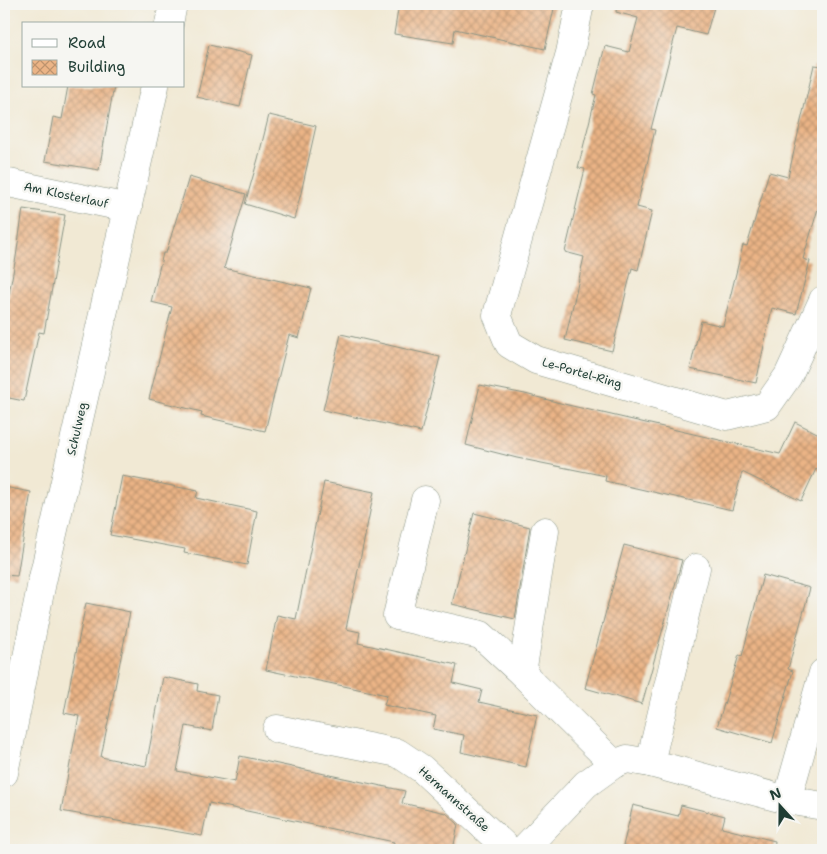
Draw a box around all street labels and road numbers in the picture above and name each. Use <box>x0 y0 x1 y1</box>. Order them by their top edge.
street label: Am Klosterlauf <box>22 178 110 212</box>
street label: Le-Portel-Ring <box>540 354 624 392</box>
street label: Schulweg <box>63 401 91 457</box>
street label: Hermannstraße <box>415 763 493 835</box>

